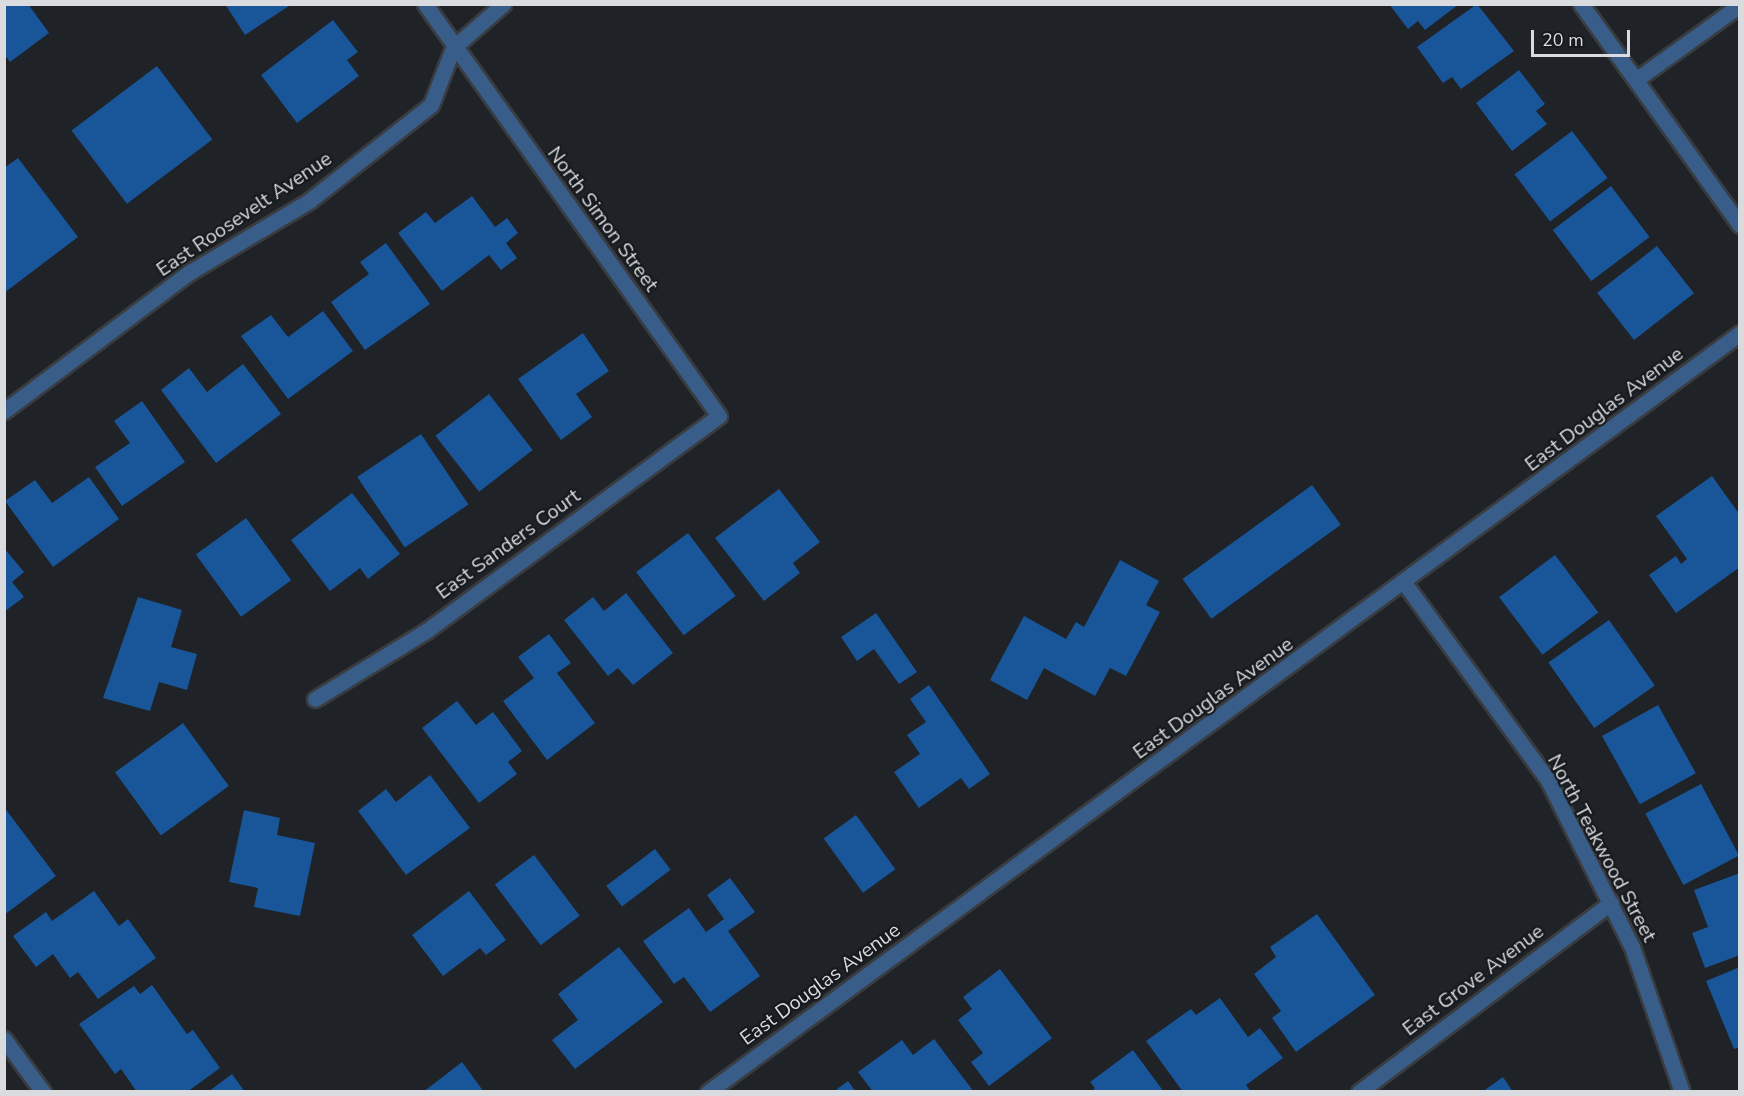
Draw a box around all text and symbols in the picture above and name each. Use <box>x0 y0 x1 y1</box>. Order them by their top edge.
scale bar <box>1534 18 1633 56</box>
text: 20 m <box>1542 28 1584 52</box>
street label: North Simon Street <box>542 142 664 296</box>
street label: East Roosevelt Avenue <box>152 146 336 282</box>
street label: East Douglas Avenue <box>1520 342 1688 476</box>
street label: East Sanders Court <box>431 484 585 604</box>
street label: East Douglas Avenue <box>1128 632 1298 764</box>
street label: North Teakwood Street <box>1542 750 1662 946</box>
street label: East Douglas Avenue <box>735 918 905 1050</box>
street label: East Grove Avenue <box>1398 919 1548 1041</box>

